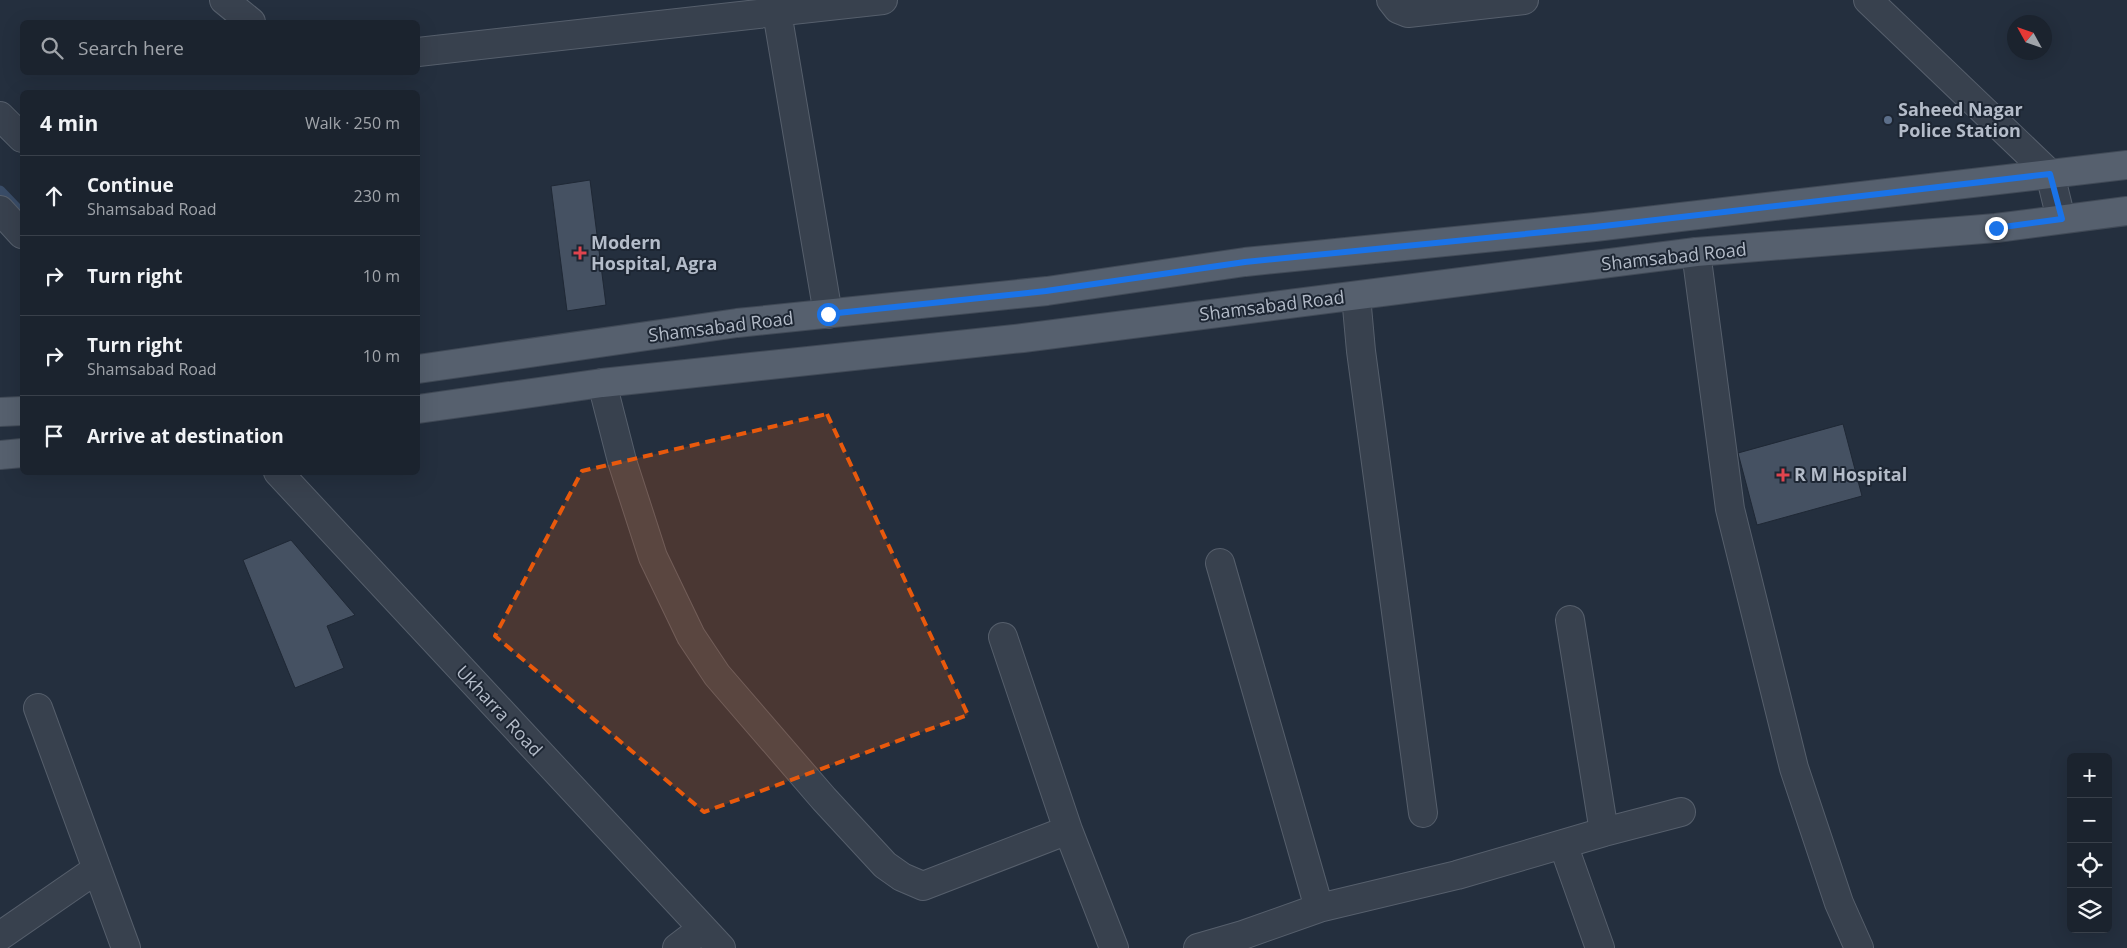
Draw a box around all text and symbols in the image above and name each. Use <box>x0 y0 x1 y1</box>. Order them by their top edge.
north arrow <box>2007 15 2052 60</box>
search box <box>20 20 420 75</box>
icon: search <box>38 34 66 62</box>
text: Search here <box>78 35 184 61</box>
place label: Saheed Nagar Police Station <box>1898 97 2023 142</box>
text: 4 min <box>40 109 98 137</box>
text: Walk · 250 m <box>305 112 400 134</box>
marker: Saheed Nagar Police Station <box>1882 114 1894 126</box>
text: Continue <box>87 172 174 198</box>
icon: ahead <box>40 182 68 210</box>
text: 230 m <box>354 185 400 207</box>
text: Shamsabad Road <box>87 198 217 220</box>
route end <box>1985 217 2008 240</box>
place label: Modern Hospital, Agra <box>591 230 717 275</box>
street label: Shamsabad Road <box>1600 236 1748 276</box>
marker: Modern Hospital, Agra <box>573 246 587 260</box>
icon: right <box>40 262 68 290</box>
text: Turn right <box>87 263 182 289</box>
text: 10 m <box>363 265 400 287</box>
street label: Shamsabad Road <box>1198 284 1346 326</box>
route start <box>817 303 840 326</box>
street label: Shamsabad Road <box>647 305 795 347</box>
text: Turn right <box>87 332 182 358</box>
icon: right <box>40 342 68 370</box>
text: 10 m <box>363 345 400 367</box>
text: Shamsabad Road <box>87 358 217 380</box>
icon: arrive <box>40 422 68 450</box>
text: Arrive at destination <box>87 423 284 449</box>
place label: R M Hospital <box>1794 462 1907 486</box>
marker: R M Hospital <box>1776 468 1790 482</box>
street label: Ukharra Road <box>451 660 548 761</box>
map controls <box>2067 753 2112 933</box>
button: + <box>2067 753 2112 798</box>
button: − <box>2067 798 2112 843</box>
button: locate <box>2067 843 2112 888</box>
button: layers <box>2067 888 2112 933</box>

